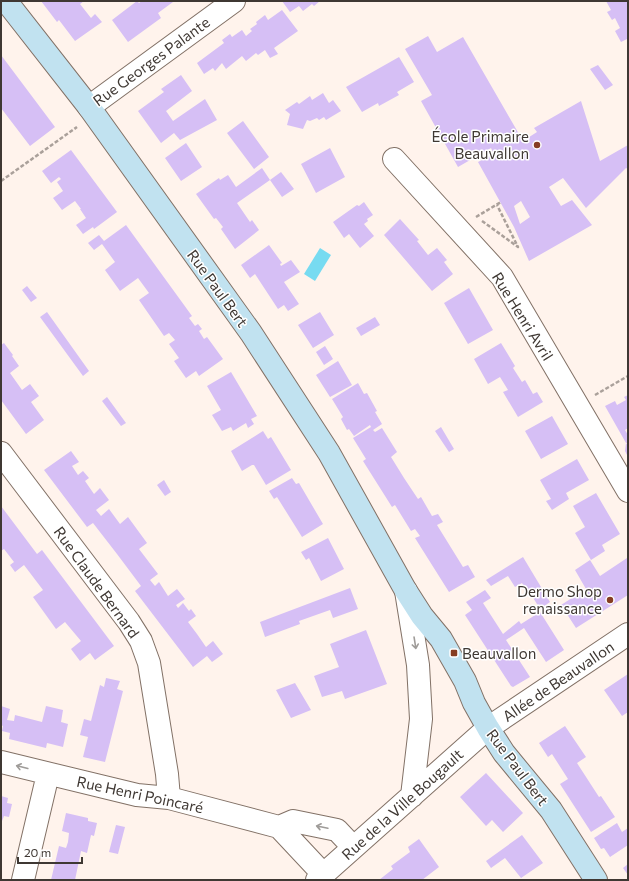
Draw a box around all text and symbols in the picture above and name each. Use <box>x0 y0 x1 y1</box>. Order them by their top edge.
street label: Rue Georges Palante <box>89 13 213 109</box>
place label: École Primaire Beauvallon <box>431 126 529 162</box>
marker: École Primaire Beauvallon <box>532 140 542 150</box>
street label: Rue Paul Bert <box>184 246 252 330</box>
street label: Rue Henri Avril <box>489 269 557 363</box>
street label: Rue Claude Bernard <box>51 523 143 641</box>
place label: Dermo Shop renaissance <box>517 582 602 617</box>
marker: Dermo Shop renaissance <box>605 595 615 605</box>
one-way arrow <box>411 636 419 649</box>
street label: Allée de Beauvallon <box>499 637 617 725</box>
place label: Beauvallon <box>462 644 536 662</box>
marker: Beauvallon <box>449 648 459 658</box>
street label: Rue Paul Bert <box>483 725 553 809</box>
street label: Rue de la Ville Bougault <box>338 745 466 863</box>
one-way arrow <box>16 763 29 771</box>
street label: Rue Henri Poincaré <box>75 772 205 816</box>
one-way arrow <box>316 822 329 830</box>
scale bar <box>18 839 82 865</box>
text: 20 m <box>24 845 51 859</box>

